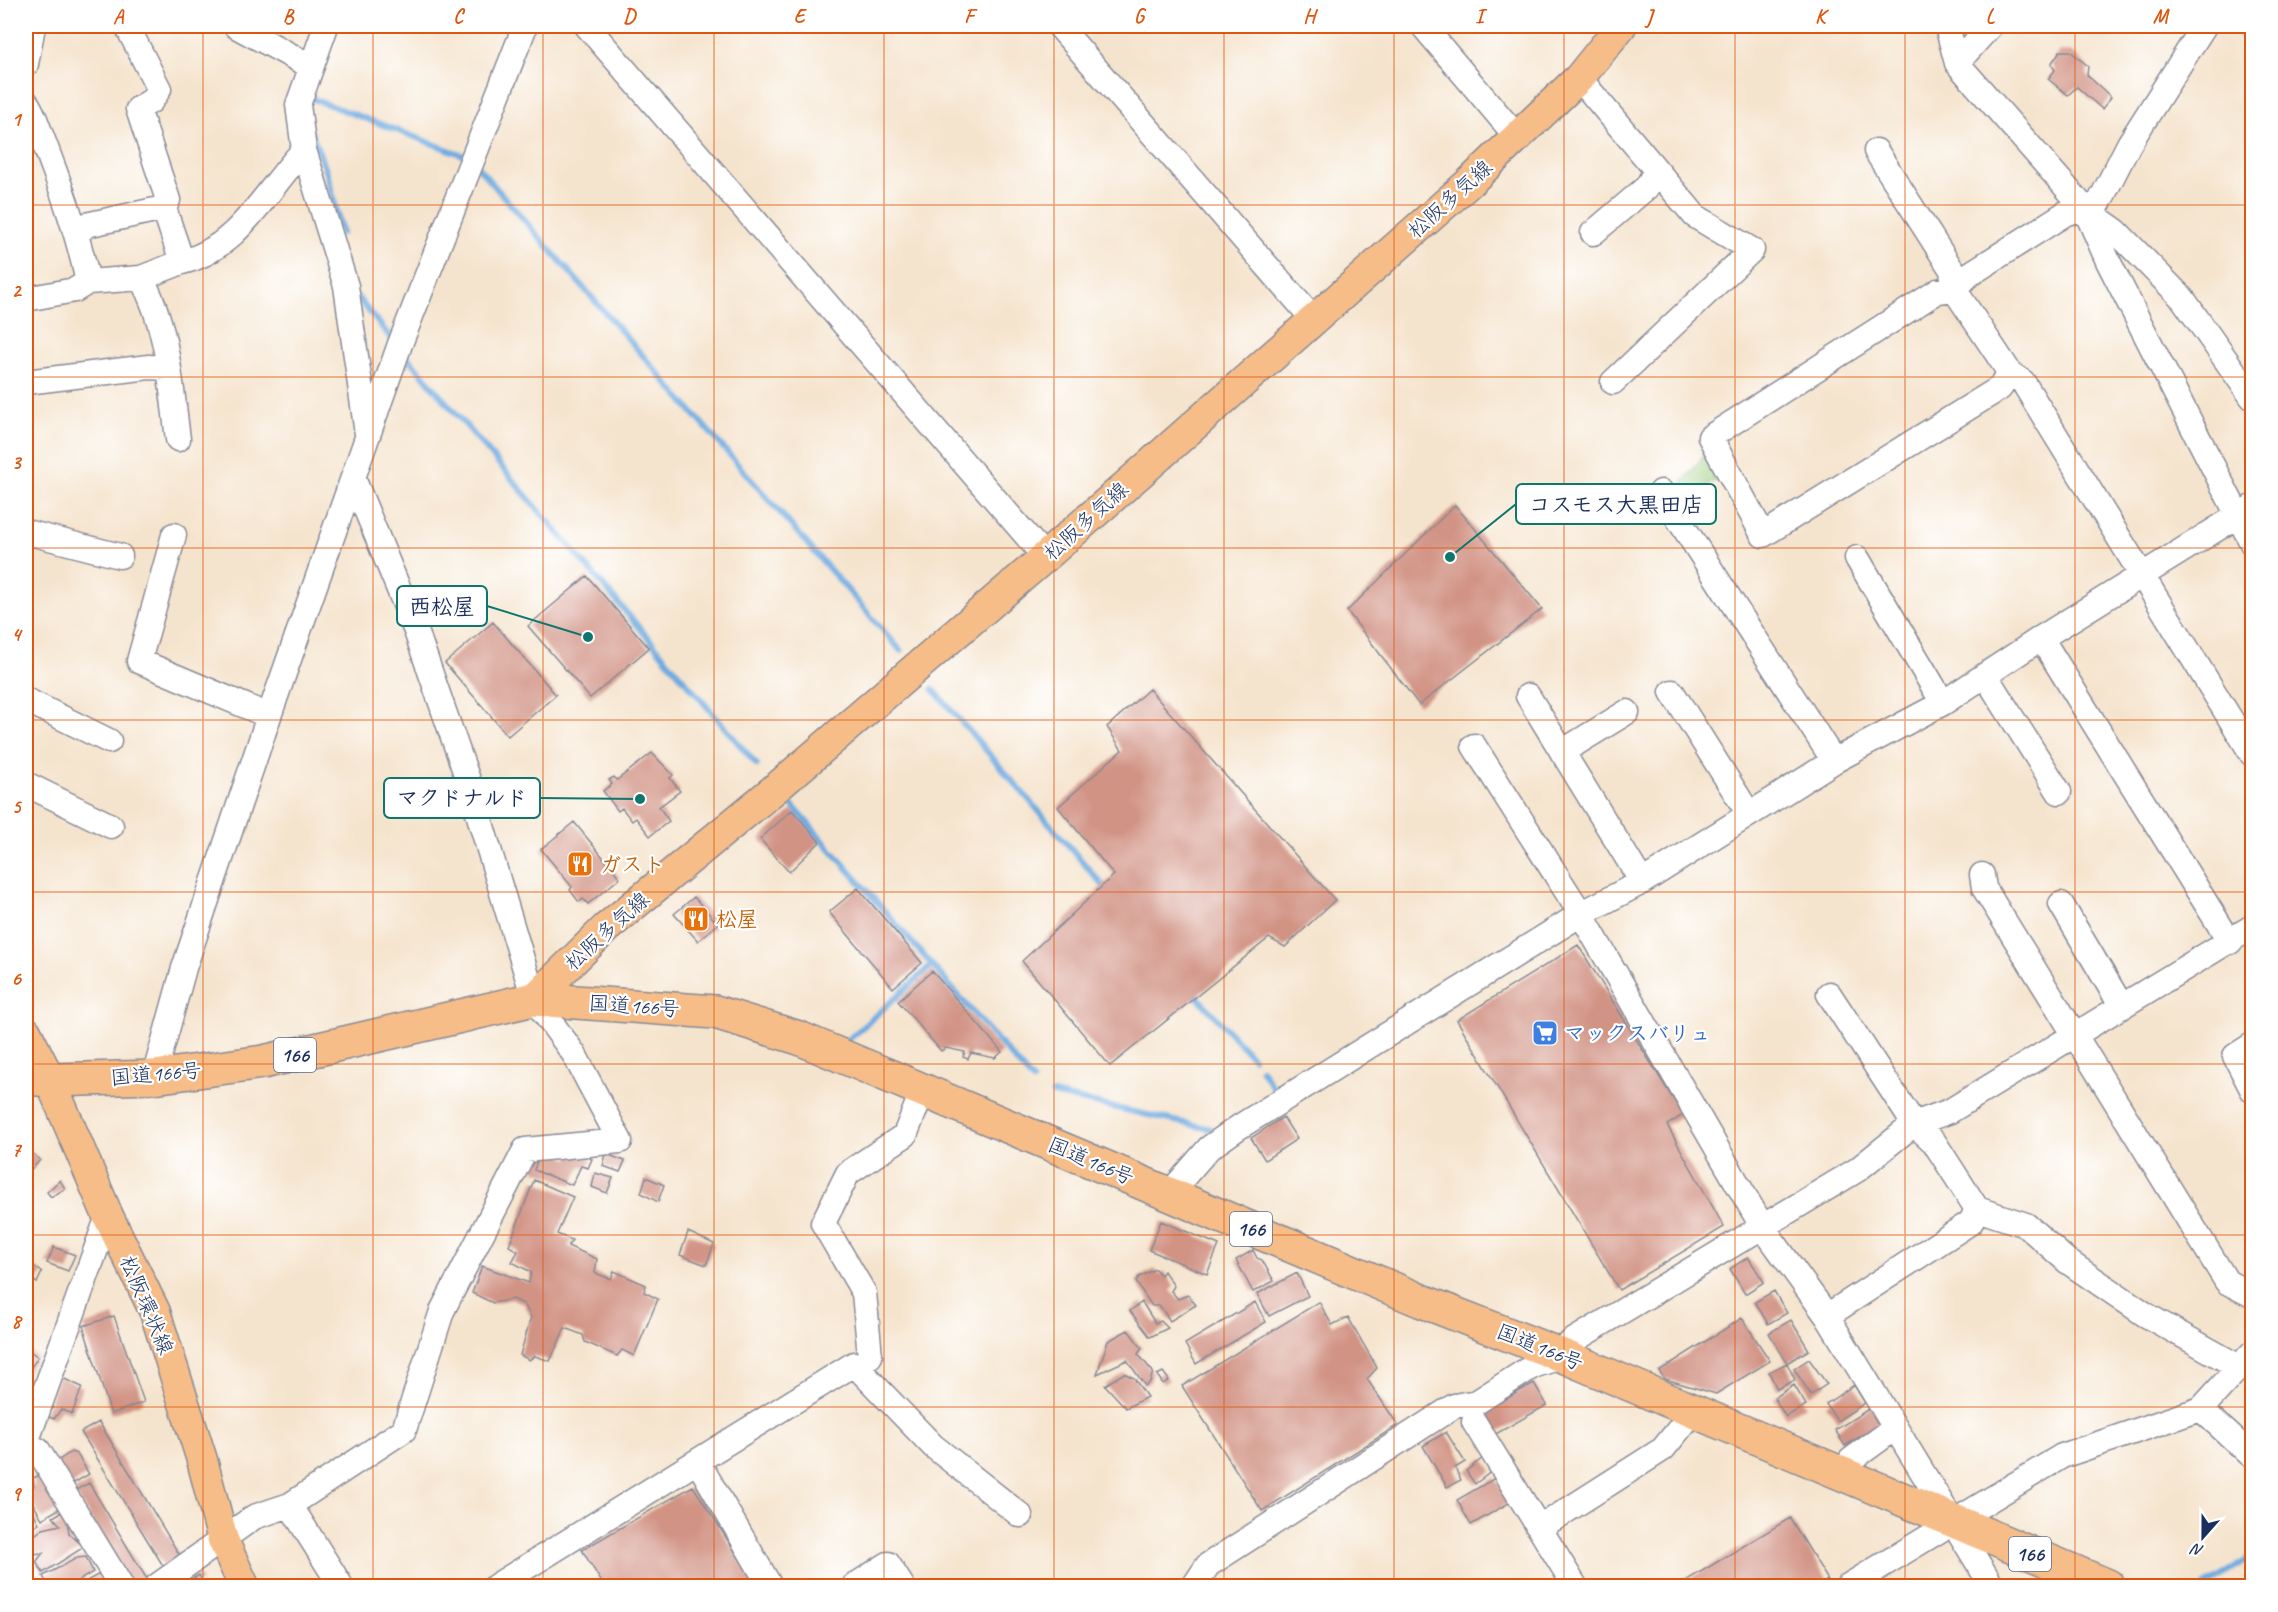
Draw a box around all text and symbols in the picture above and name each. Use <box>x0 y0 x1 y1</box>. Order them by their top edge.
text: A <box>113 4 125 29</box>
text: B <box>283 4 295 29</box>
text: C <box>453 4 465 29</box>
text: D <box>623 4 637 29</box>
text: E <box>794 4 808 29</box>
text: F <box>964 4 978 29</box>
text: G <box>1134 4 1147 29</box>
text: H <box>1303 4 1318 29</box>
text: I <box>1475 4 1488 29</box>
text: J <box>1644 4 1656 29</box>
text: K <box>1815 4 1829 29</box>
text: L <box>1986 4 1996 29</box>
text: M <box>2153 4 2170 29</box>
text: 1 <box>12 107 23 132</box>
street label: 松阪多気線 <box>1402 154 1498 244</box>
text: 2 <box>12 278 23 303</box>
text: 3 <box>12 450 23 475</box>
street label: 松阪多気線 <box>1038 476 1134 566</box>
callout: コスモス大黒田店 <box>1516 484 1716 524</box>
text: コスモス大黒田店 <box>1528 491 1704 519</box>
callout: 西松屋 <box>397 586 487 626</box>
text: 西松屋 <box>409 593 475 621</box>
text: 4 <box>12 622 24 647</box>
callout: マクドナルド <box>384 778 540 818</box>
text: マクドナルド <box>396 784 528 812</box>
text: 5 <box>12 794 23 819</box>
restaurant icon: ガスト <box>565 849 595 879</box>
place label: ガスト <box>600 851 665 877</box>
street label: 松阪多気線 <box>559 886 655 976</box>
restaurant icon: 松屋 <box>681 904 711 934</box>
place label: 松屋 <box>716 906 758 932</box>
text: 6 <box>11 966 22 991</box>
street label: 国道166号 <box>588 990 680 1022</box>
supermarket icon: マックスバリュ <box>1530 1018 1560 1048</box>
place label: マックスバリュ <box>1564 1020 1711 1046</box>
road number: 166 <box>274 1038 316 1072</box>
street label: 国道166号 <box>109 1057 203 1091</box>
street label: 国道166号 <box>1044 1131 1138 1191</box>
text: 7 <box>12 1137 23 1162</box>
road number: 166 <box>1230 1212 1272 1246</box>
street label: 松阪環状線 <box>115 1252 179 1358</box>
text: 8 <box>12 1309 24 1334</box>
street label: 国道166号 <box>1493 1318 1587 1376</box>
text: 9 <box>12 1481 23 1506</box>
north arrow <box>2173 1507 2233 1567</box>
road number: 166 <box>2009 1537 2051 1571</box>
text: N <box>2187 1538 2206 1561</box>

